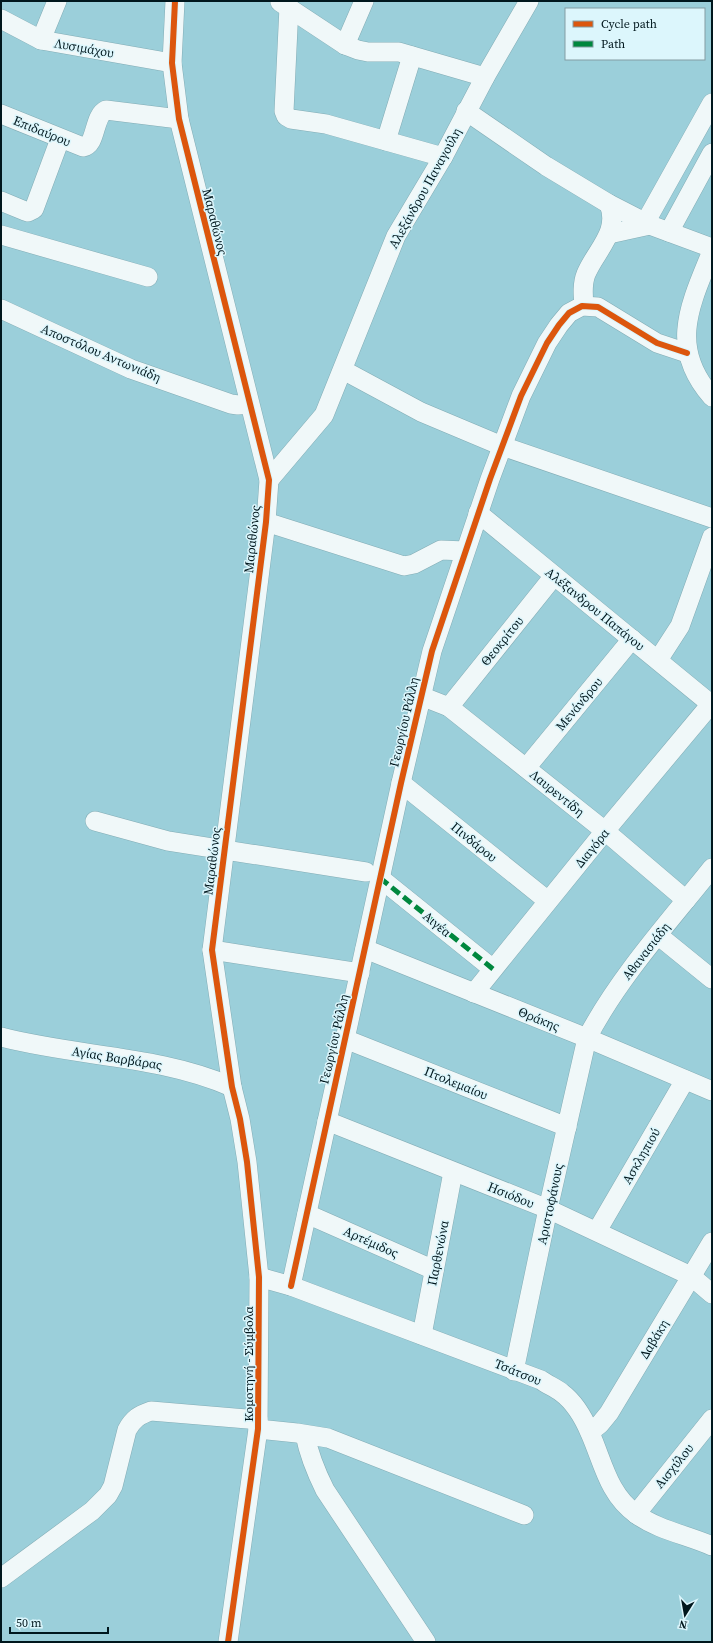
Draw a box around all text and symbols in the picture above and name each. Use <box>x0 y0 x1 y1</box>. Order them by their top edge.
legend <box>565 8 705 60</box>
text: Cycle path <box>601 16 657 32</box>
street label: Λυσιμάχου <box>53 34 115 62</box>
text: Path <box>601 36 625 52</box>
street label: Επιδαύρου <box>11 112 73 150</box>
street label: Αλεξάνδρου Παναγούλη <box>385 125 465 251</box>
street label: Μαραθώνος <box>198 187 232 257</box>
street label: Αποστόλου Αντωνιάδη <box>38 320 164 386</box>
street label: Μαραθώνος <box>240 504 264 574</box>
street label: Αλέξανδρου Παπάγου <box>542 564 648 654</box>
street label: Θεοκρίτου <box>477 613 527 669</box>
street label: Μενάνδρου <box>552 674 606 734</box>
street label: Γεωργίου Ράλλη <box>385 675 423 769</box>
street label: Λαυρεντίδη <box>526 766 588 820</box>
street label: Πινδάρου <box>447 818 501 866</box>
street label: Διαγόρα <box>571 825 613 871</box>
street label: Μαραθώνος <box>199 826 225 896</box>
street label: Αιγέα <box>419 907 455 941</box>
street label: Αθανασιάδη <box>618 919 674 983</box>
street label: Γεωργίου Ράλλη <box>315 992 353 1086</box>
street label: Θράκης <box>516 1003 562 1035</box>
street label: Αγίας Βαρβάρας <box>71 1042 163 1074</box>
street label: Πτολεμαίου <box>422 1063 490 1103</box>
street label: Ασκληπιού <box>618 1125 664 1187</box>
street label: Αριστοφάνους <box>533 1162 567 1246</box>
street label: Ησιόδου <box>485 1178 537 1212</box>
street label: Παρθενώνα <box>423 1219 453 1287</box>
street label: Αρτέμιδος <box>341 1222 401 1262</box>
street label: Κομοτηνή - Σύμβολα <box>240 1306 257 1422</box>
street label: Δαβάκη <box>636 1316 672 1362</box>
street label: Τσάτσου <box>492 1355 544 1389</box>
street label: Αισχύλου <box>651 1440 697 1492</box>
north arrow <box>665 1595 705 1635</box>
scale bar <box>10 1609 108 1635</box>
text: 50 m <box>16 1615 42 1631</box>
text: N <box>678 1616 689 1632</box>

